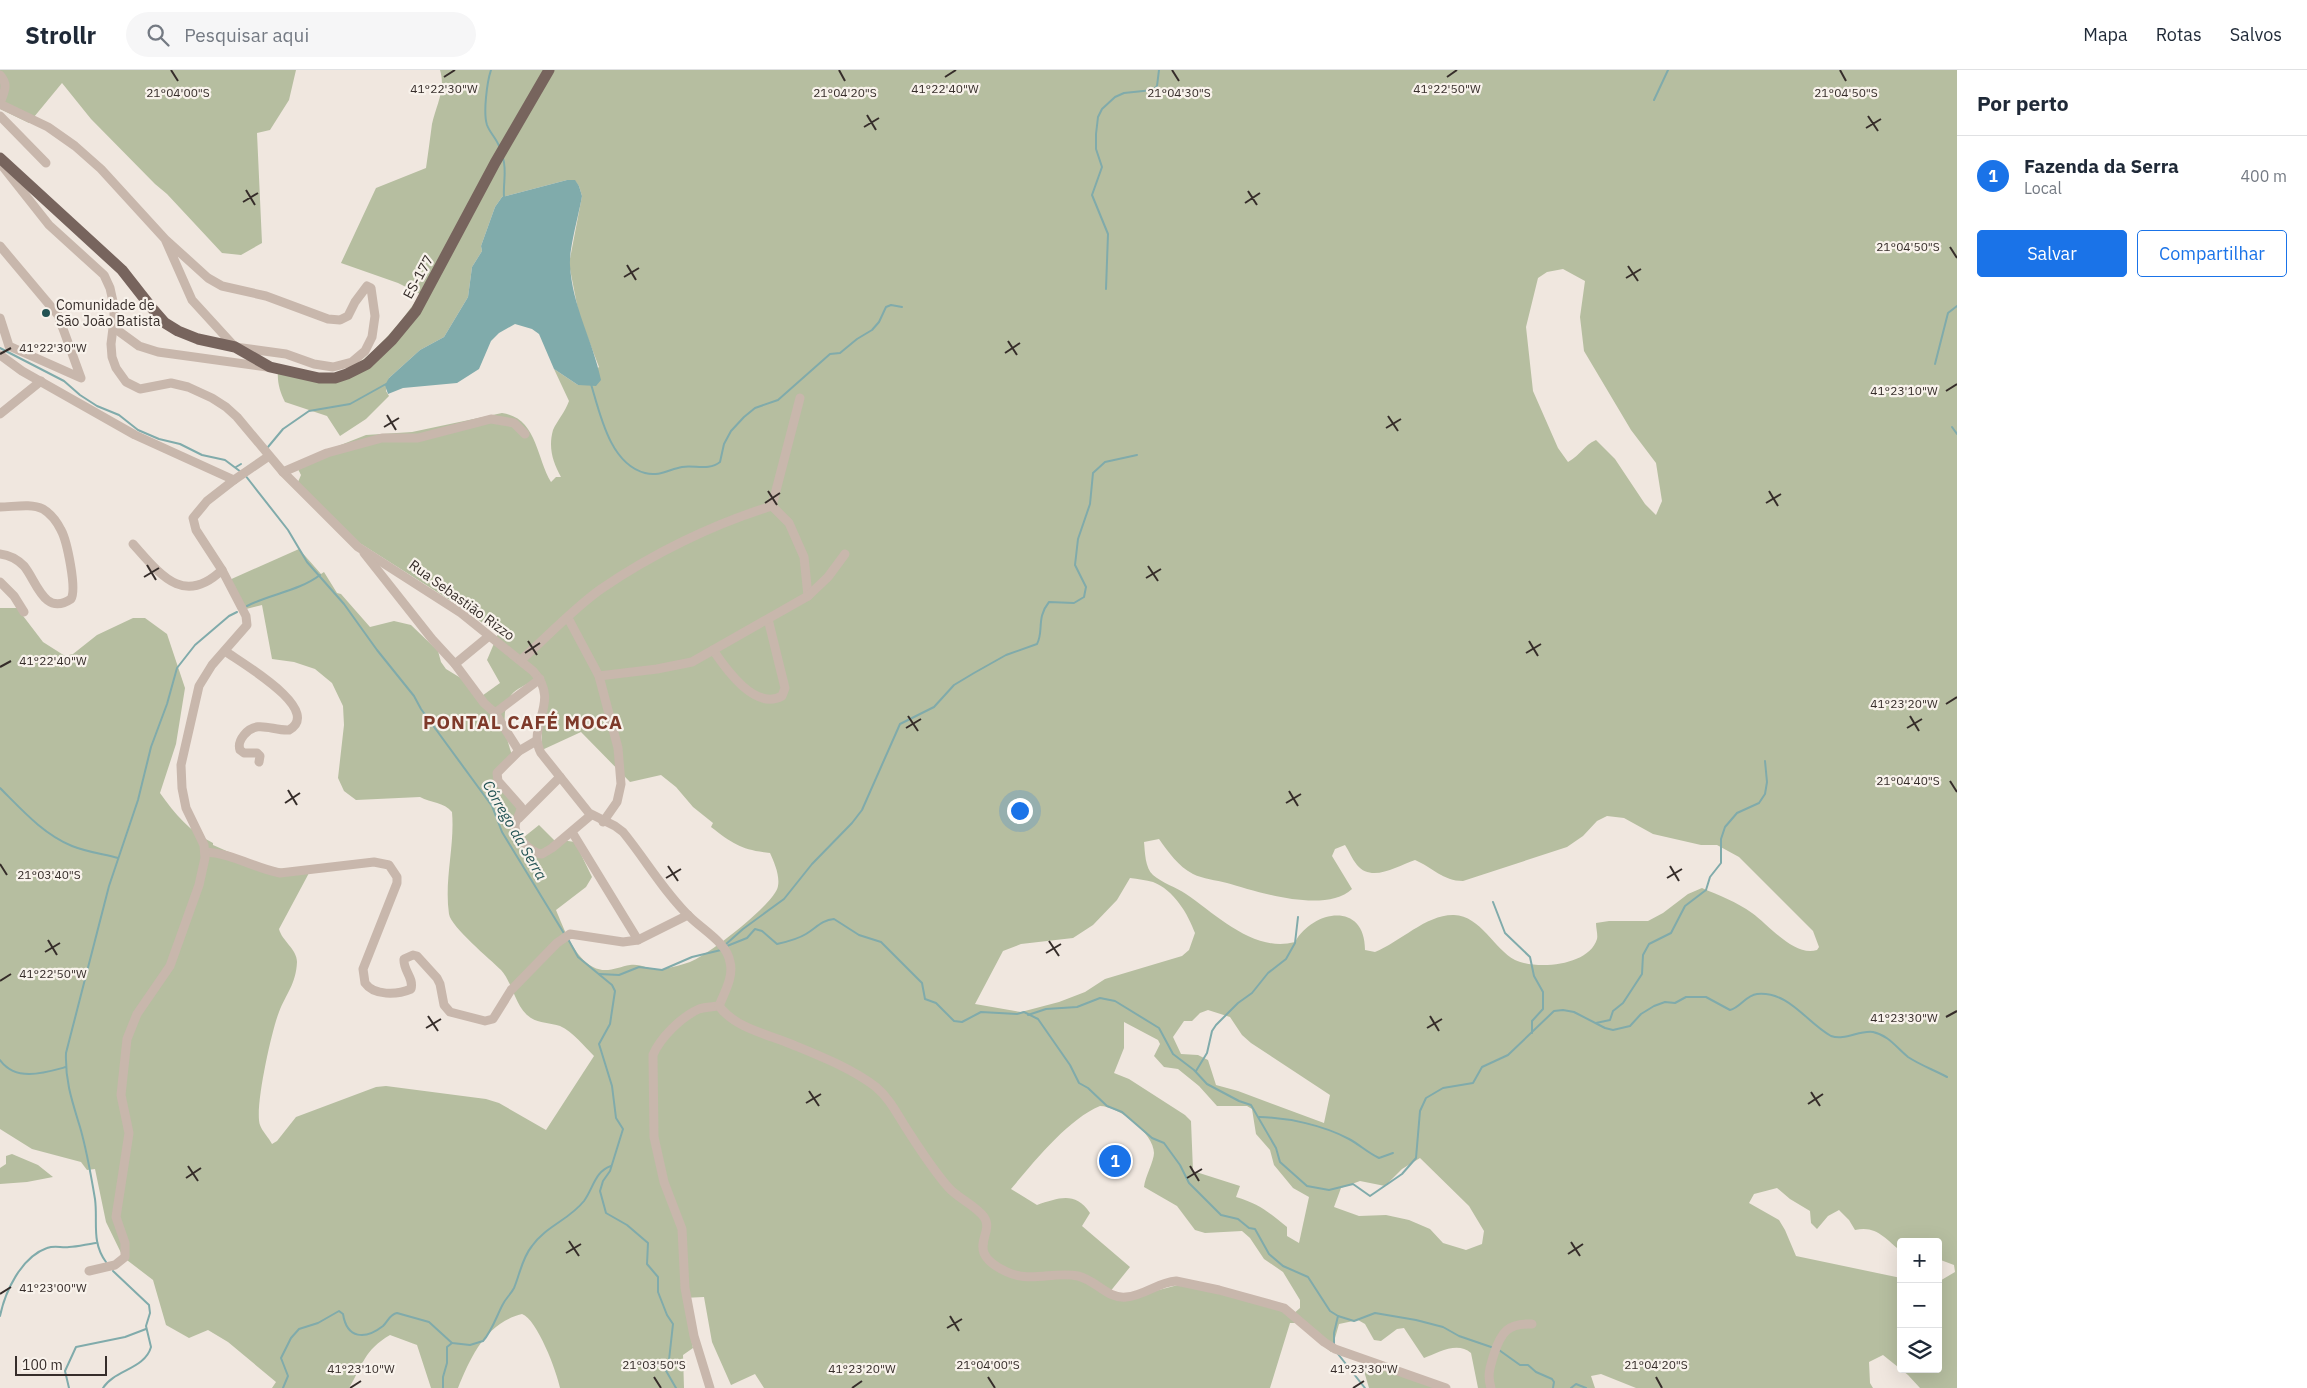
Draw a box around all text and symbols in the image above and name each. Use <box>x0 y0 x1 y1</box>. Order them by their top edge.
search box <box>126 12 476 57</box>
text: Strollr <box>25 19 96 51</box>
icon: search <box>144 21 172 49</box>
text: Pesquisar aqui <box>184 23 309 47</box>
text: Mapa <box>2083 23 2128 46</box>
text: Rotas <box>2156 23 2202 46</box>
text: Salvos <box>2230 23 2282 46</box>
text: 41°22'30"W <box>410 81 478 96</box>
text: 41°22'40"W <box>911 81 979 96</box>
text: 41°22'50"W <box>1413 81 1481 96</box>
text: 21°04'00"S <box>146 85 210 100</box>
text: 21°04'20"S <box>813 85 877 100</box>
text: 21°04'30"S <box>1147 85 1211 100</box>
text: 21°04'50"S <box>1814 85 1878 100</box>
text: Por perto <box>1977 89 2069 117</box>
text: Fazenda da Serra <box>2024 154 2179 178</box>
text: 1 <box>1988 166 1998 186</box>
text: 400 m <box>2240 166 2287 186</box>
text: Local <box>2024 178 2062 198</box>
button: Salvar <box>1977 230 2127 277</box>
button: Compartilhar <box>2137 230 2287 277</box>
text: 21°04'50"S <box>1876 239 1940 254</box>
street label: ES-177 <box>399 252 437 302</box>
place label: Comunidade de São João Batista <box>56 296 161 330</box>
marker: Comunidade de São João Batista <box>40 307 52 319</box>
text: 41°22'30"W <box>19 340 87 355</box>
text: 41°23'10"W <box>1870 383 1938 398</box>
street label: Rua Sebastião Rizzo <box>406 556 518 644</box>
text: 41°22'40"W <box>19 653 87 668</box>
text: 41°23'20"W <box>1870 696 1938 711</box>
district label: PONTAL CAFÉ MOCA <box>423 710 623 734</box>
text: 21°04'40"S <box>1876 773 1940 788</box>
water label: Córrego da Serra <box>479 777 551 883</box>
your location <box>1007 798 1033 824</box>
text: 21°03'40"S <box>17 867 81 882</box>
text: 41°22'50"W <box>19 966 87 981</box>
text: 41°23'30"W <box>1870 1010 1938 1025</box>
pin: 1 <box>1099 1142 1131 1180</box>
map controls <box>1897 1238 1942 1373</box>
button: + <box>1897 1238 1942 1283</box>
text: 41°23'00"W <box>19 1280 87 1295</box>
button: − <box>1897 1283 1942 1328</box>
button: layers <box>1897 1328 1942 1373</box>
scale bar <box>15 1353 108 1376</box>
text: 100 m <box>22 1356 63 1374</box>
text: 21°03'50"S <box>622 1357 686 1372</box>
text: 21°04'00"S <box>956 1357 1020 1372</box>
text: 21°04'20"S <box>1624 1357 1688 1372</box>
text: 41°23'10"W <box>327 1361 395 1376</box>
text: 41°23'20"W <box>828 1361 896 1376</box>
text: 41°23'30"W <box>1330 1361 1398 1376</box>

